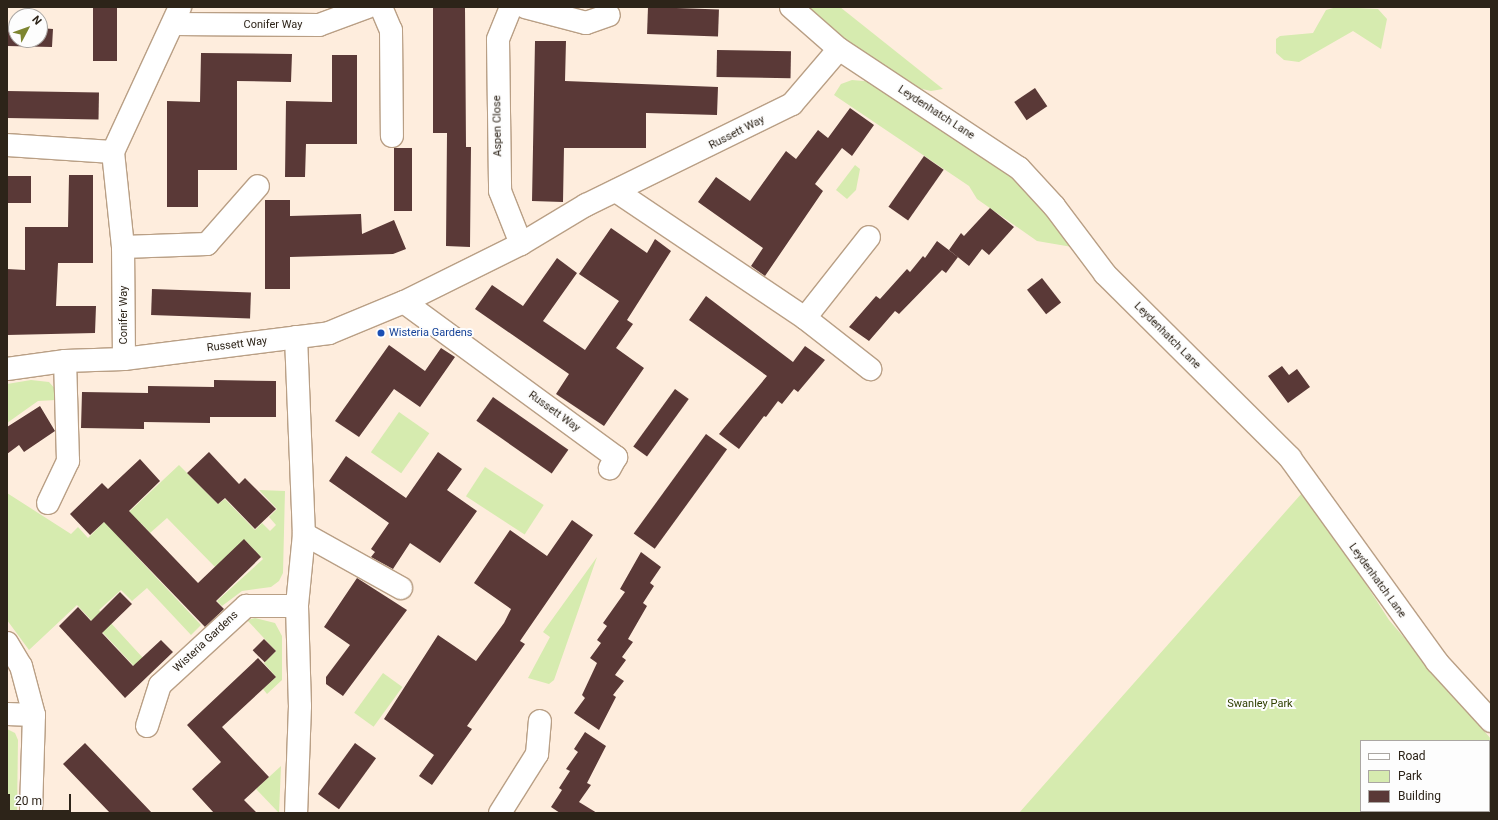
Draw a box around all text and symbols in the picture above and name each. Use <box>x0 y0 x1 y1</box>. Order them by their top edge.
north arrow <box>8 8 48 48</box>
text: N <box>29 13 44 28</box>
street label: Conifer Way <box>244 18 302 32</box>
street label: Leydenhatch Lane <box>895 83 977 143</box>
street label: Aspen Close <box>491 95 505 157</box>
street label: Russett Way <box>707 113 767 153</box>
street label: Conifer Way <box>117 286 131 344</box>
street label: Leydenhatch Lane <box>1131 300 1203 372</box>
place label: Wisteria Gardens <box>389 326 473 340</box>
marker: Wisteria Gardens <box>376 328 386 338</box>
street label: Russett Way <box>206 335 268 355</box>
street label: Russett Way <box>526 389 582 435</box>
street label: Leydenhatch Lane <box>1346 541 1408 621</box>
street label: Wisteria Gardens <box>171 609 241 675</box>
park label: Swanley Park <box>1227 697 1293 711</box>
legend <box>1360 740 1490 812</box>
text: Road <box>1398 749 1426 763</box>
text: Park <box>1398 769 1422 783</box>
scale bar <box>10 786 73 812</box>
text: Building <box>1398 789 1441 803</box>
text: 20 m <box>15 794 42 808</box>

